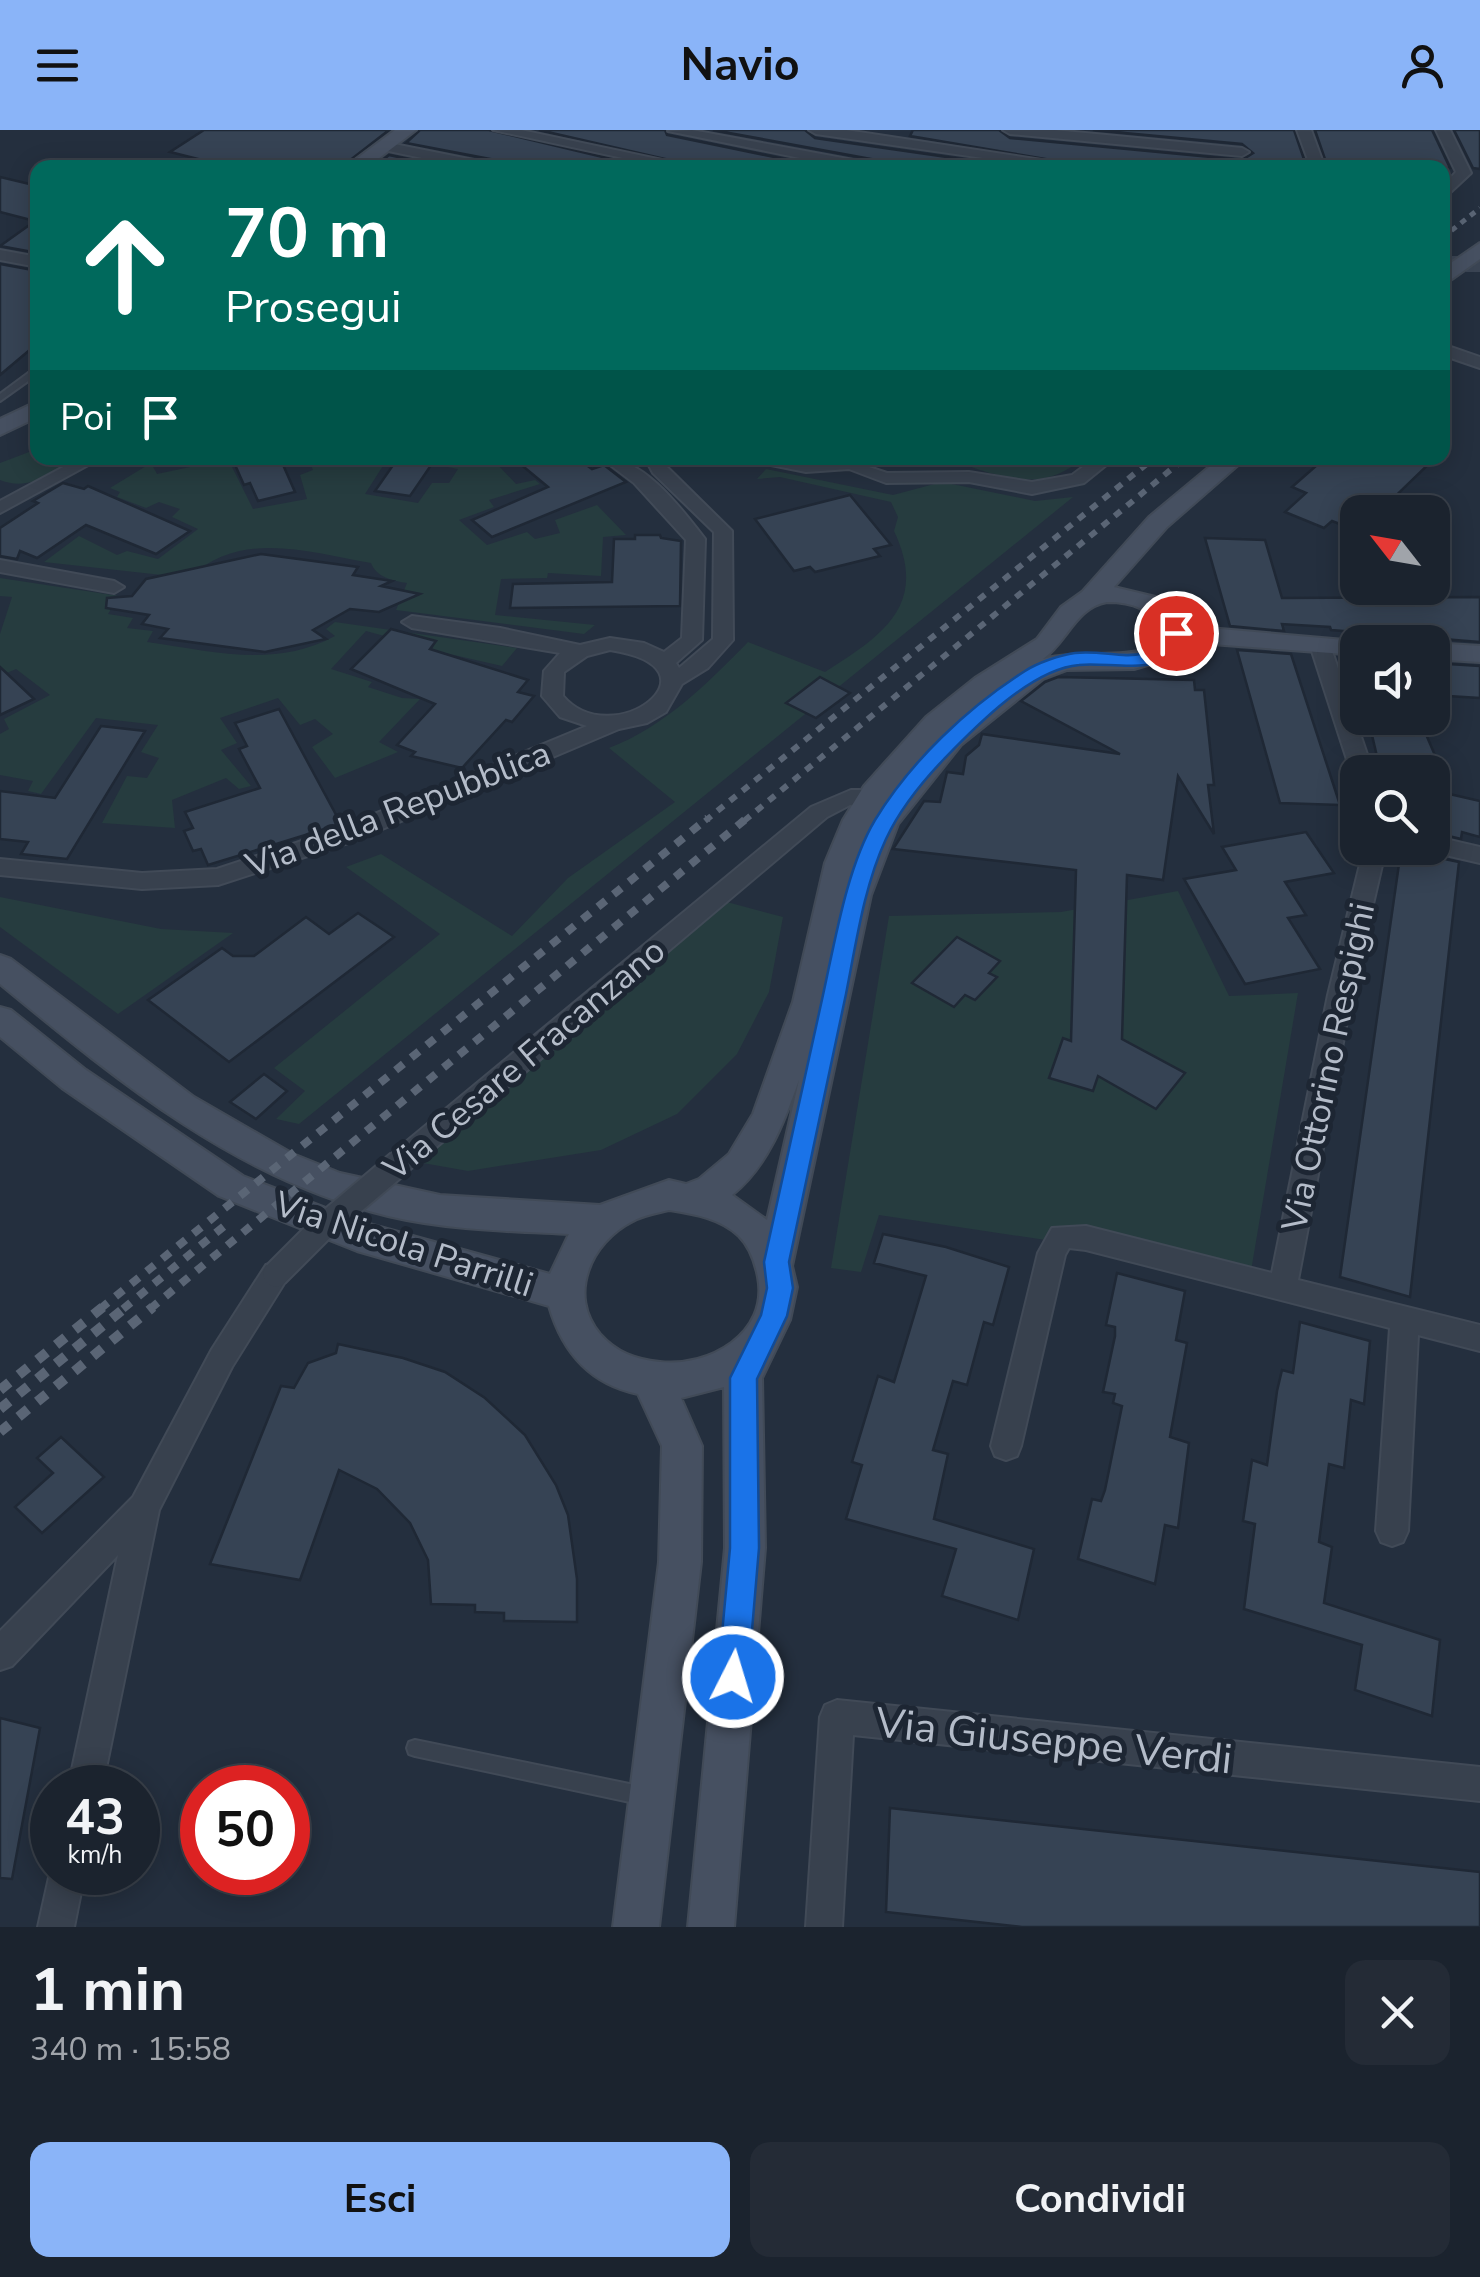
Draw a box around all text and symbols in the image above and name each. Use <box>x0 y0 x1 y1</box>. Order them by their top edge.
text: Navio <box>680 35 800 96</box>
icon: menu <box>30 38 85 93</box>
icon: person <box>1395 38 1450 93</box>
text: 70 m <box>225 186 389 282</box>
icon: ahead <box>60 200 190 330</box>
text: Prosegui <box>225 277 402 338</box>
icon: arrive <box>133 390 188 445</box>
text: Poi <box>60 392 113 443</box>
north arrow <box>1340 495 1450 605</box>
map controls <box>1340 495 1450 865</box>
pin <box>1134 591 1219 676</box>
icon: arrive <box>1149 606 1204 661</box>
button: sound <box>1340 625 1450 735</box>
street label: Via della Repubblica <box>238 730 557 890</box>
button: search <box>1340 755 1450 865</box>
street label: Via Ottorino Respighi <box>1271 899 1386 1237</box>
street label: Via Cesare Fracanzano <box>373 928 675 1192</box>
street label: Via Nicola Parrilli <box>268 1180 539 1308</box>
position arrow <box>681 1625 785 1729</box>
street label: Via Giuseppe Verdi <box>872 1694 1235 1789</box>
speed limit sign: 50 <box>180 1765 310 1895</box>
text: 43 <box>65 1783 125 1852</box>
text: km/h <box>67 1838 123 1872</box>
text: 1 min <box>30 1949 185 2031</box>
button: close <box>1345 1960 1450 2065</box>
text: 340 m · 15:58 <box>30 2028 231 2071</box>
button: Esci <box>30 2142 730 2257</box>
button: Condividi <box>750 2142 1450 2257</box>

